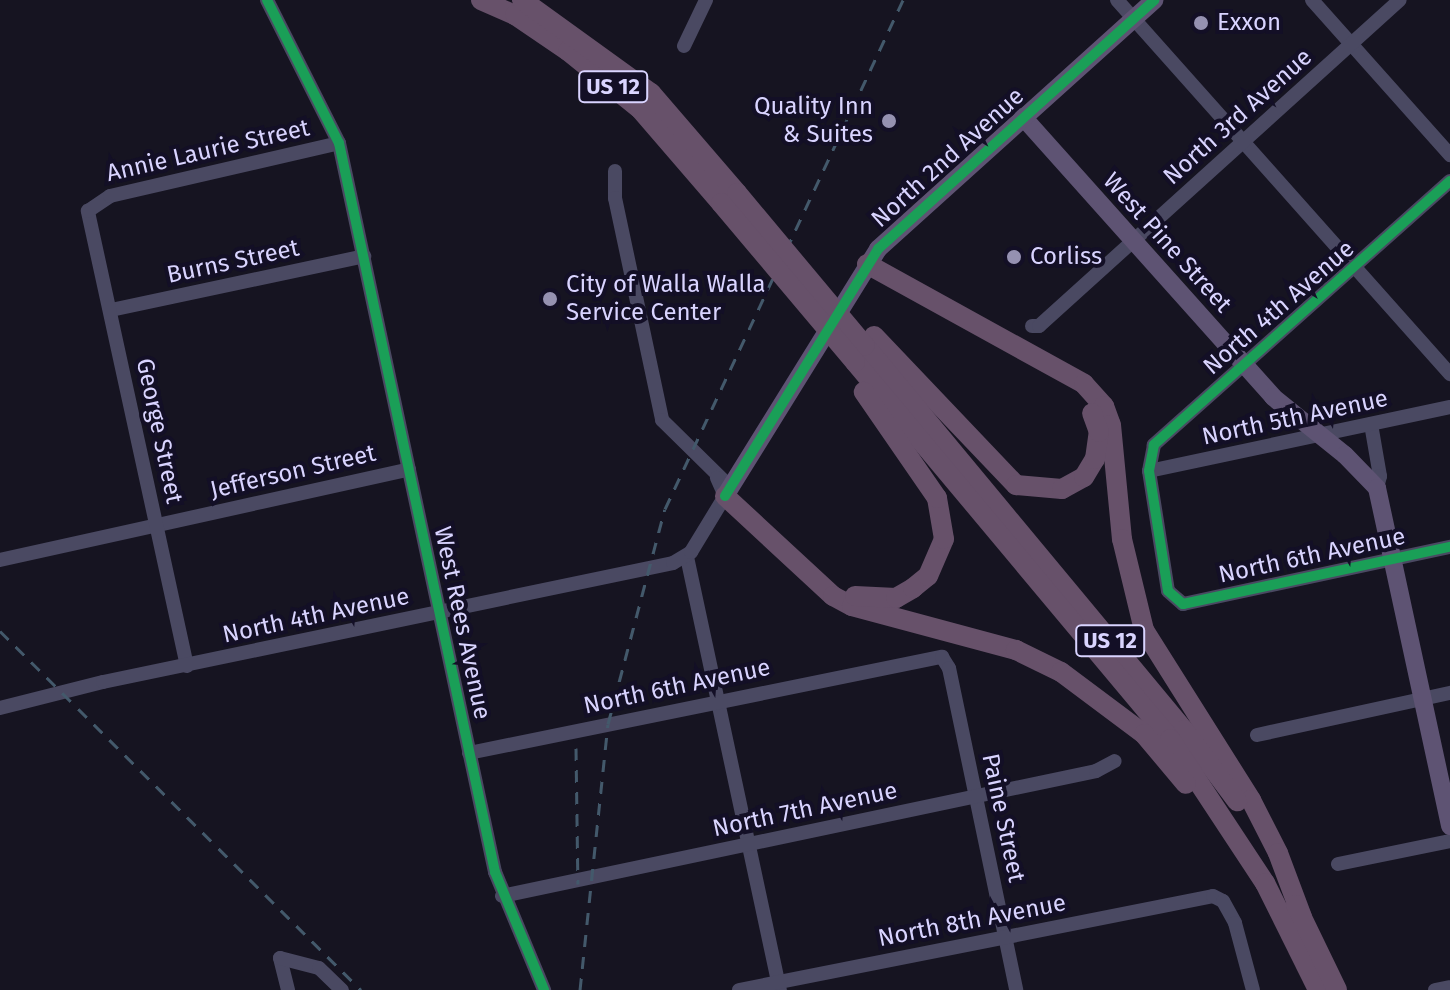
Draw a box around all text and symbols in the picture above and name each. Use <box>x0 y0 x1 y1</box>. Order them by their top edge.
place label: Exxon <box>1217 9 1281 37</box>
marker: Exxon <box>1192 14 1210 32</box>
street label: North 3rd Avenue <box>1158 43 1318 191</box>
road number: US 12 <box>577 69 649 105</box>
street label: North 2nd Avenue <box>866 82 1030 234</box>
place label: Quality Inn & Suites <box>754 93 873 149</box>
marker: Quality Inn & Suites <box>880 112 898 130</box>
street label: Annie Laurie Street <box>104 114 312 188</box>
street label: West Pine Street <box>1097 167 1237 319</box>
street label: Burns Street <box>164 234 302 290</box>
street label: North 4th Avenue <box>1198 235 1360 381</box>
place label: Corliss <box>1030 243 1102 271</box>
marker: Corliss <box>1005 248 1023 266</box>
place label: City of Walla Walla Service Center <box>566 271 766 327</box>
marker: City of Walla Walla Service Center <box>541 290 559 308</box>
street label: George Street <box>130 356 188 506</box>
street label: North 5th Avenue <box>1199 384 1391 452</box>
street label: Jefferson Street <box>207 439 379 505</box>
street label: North 6th Avenue <box>1216 522 1408 590</box>
street label: West Rees Avenue <box>427 524 497 722</box>
street label: North 4th Avenue <box>220 582 412 650</box>
road number: US 12 <box>1074 623 1146 659</box>
street label: North 6th Avenue <box>581 653 773 721</box>
street label: Paine Street <box>975 751 1031 885</box>
street label: North 7th Avenue <box>710 776 900 844</box>
street label: North 8th Avenue <box>876 889 1068 953</box>

